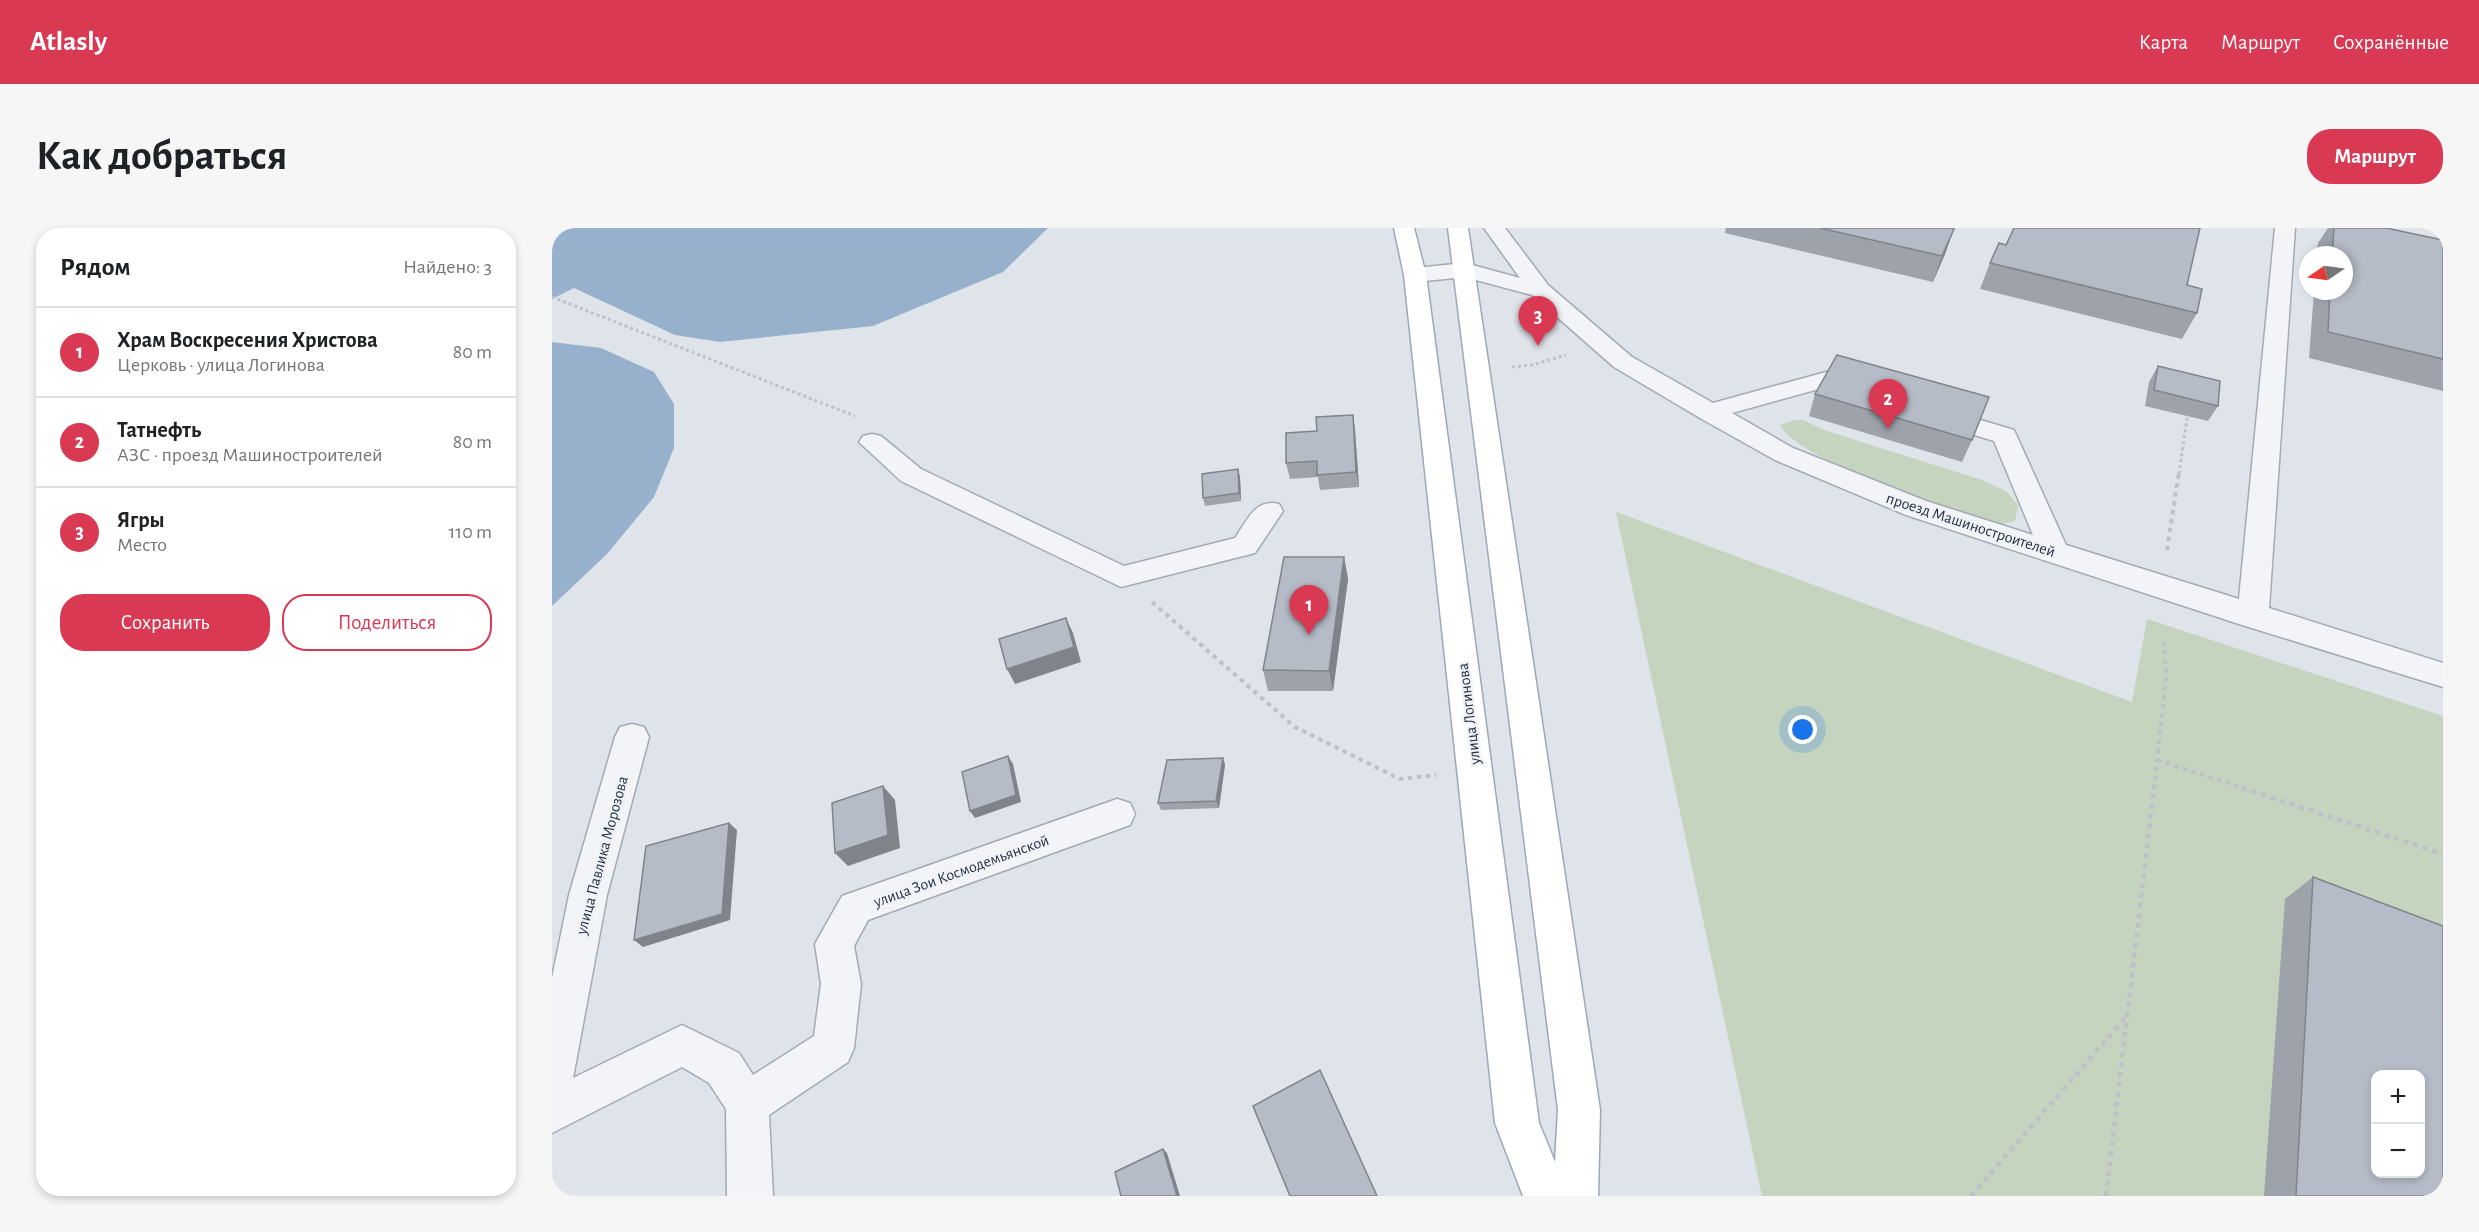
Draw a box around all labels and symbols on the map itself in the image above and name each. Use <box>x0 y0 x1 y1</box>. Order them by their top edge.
north arrow <box>2299 246 2353 300</box>
pin: 3 <box>1518 296 1558 346</box>
pin: 2 <box>1868 380 1908 429</box>
street label: проезд Машиностроителей <box>1884 490 2057 560</box>
pin: 1 <box>1290 586 1329 635</box>
street label: улица Логинова <box>1455 662 1484 767</box>
your location <box>1788 715 1817 744</box>
street label: улица Павлика Морозова <box>573 774 632 937</box>
street label: улица Зои Космодемьянской <box>871 832 1051 911</box>

